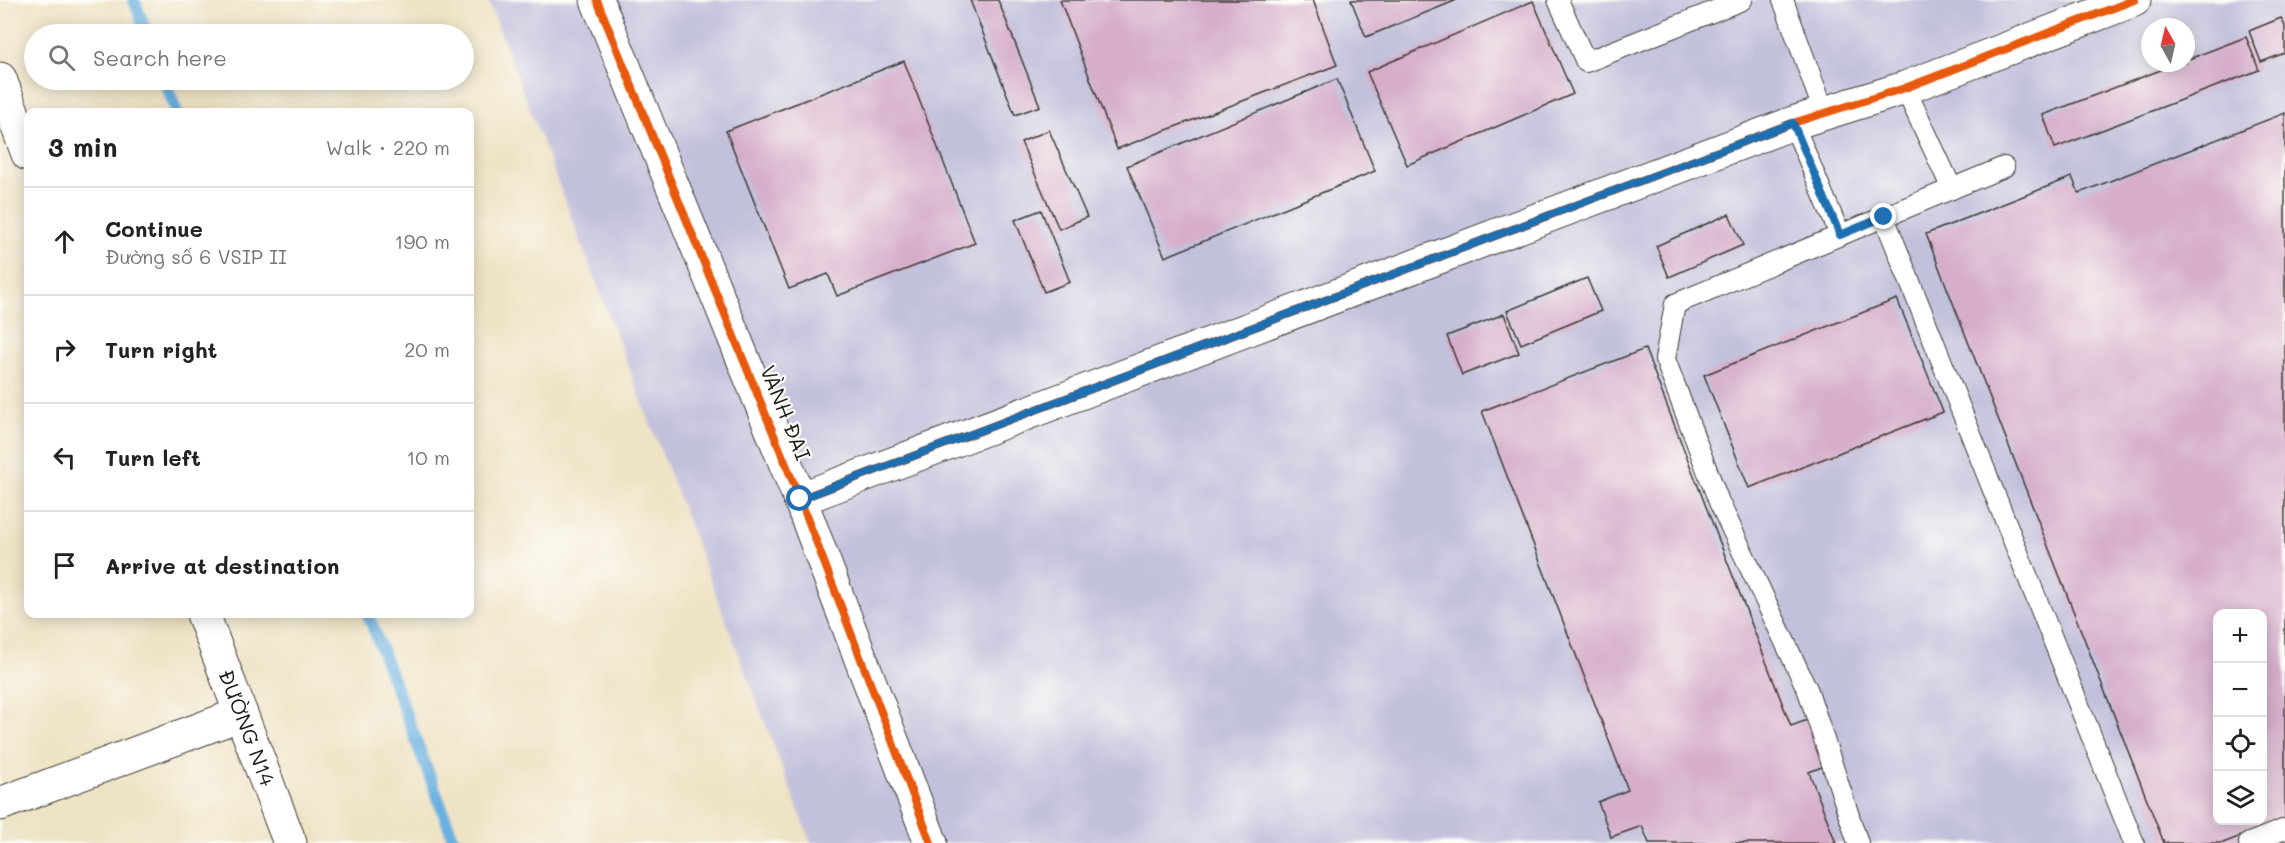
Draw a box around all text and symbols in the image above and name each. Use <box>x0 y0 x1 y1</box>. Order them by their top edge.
north arrow <box>2141 18 2195 72</box>
search box <box>24 24 474 90</box>
icon: search <box>45 41 78 74</box>
text: Search here <box>93 43 227 72</box>
text: 3 min <box>48 130 117 164</box>
text: Walk · 220 m <box>326 134 450 160</box>
route end <box>1870 203 1896 229</box>
text: Continue <box>105 214 203 243</box>
icon: ahead <box>48 225 81 258</box>
text: 190 m <box>395 228 450 254</box>
text: Đường số 6 VSIP II <box>105 243 287 269</box>
icon: right <box>48 333 81 366</box>
text: Turn right <box>105 335 217 364</box>
text: 20 m <box>404 336 450 362</box>
street label: VÀNH ĐAI <box>755 361 818 464</box>
icon: left <box>48 441 81 474</box>
text: Turn left <box>105 443 201 472</box>
text: 10 m <box>406 444 450 470</box>
route start <box>786 485 812 511</box>
icon: arrive <box>48 549 81 582</box>
text: Arrive at destination <box>105 551 340 580</box>
map controls <box>2213 609 2267 825</box>
button: + <box>2213 609 2267 663</box>
button: − <box>2213 663 2267 717</box>
street label: ĐƯỜNG N14 <box>213 665 282 790</box>
button: locate <box>2213 717 2267 771</box>
button: layers <box>2213 771 2267 825</box>

